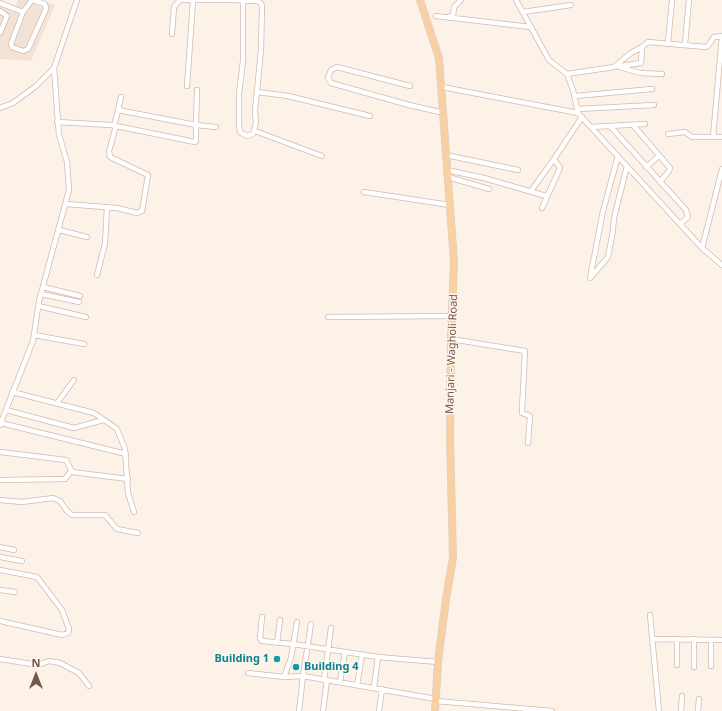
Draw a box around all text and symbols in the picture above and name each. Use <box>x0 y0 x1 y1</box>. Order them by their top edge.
street label: Manjari - Wagholi Road <box>443 294 461 414</box>
place label: Building 1 <box>214 652 269 666</box>
marker: Building 1 <box>272 654 282 664</box>
north arrow <box>16 655 56 695</box>
text: N <box>32 655 40 670</box>
place label: Building 4 <box>304 660 359 674</box>
marker: Building 4 <box>291 662 301 672</box>

